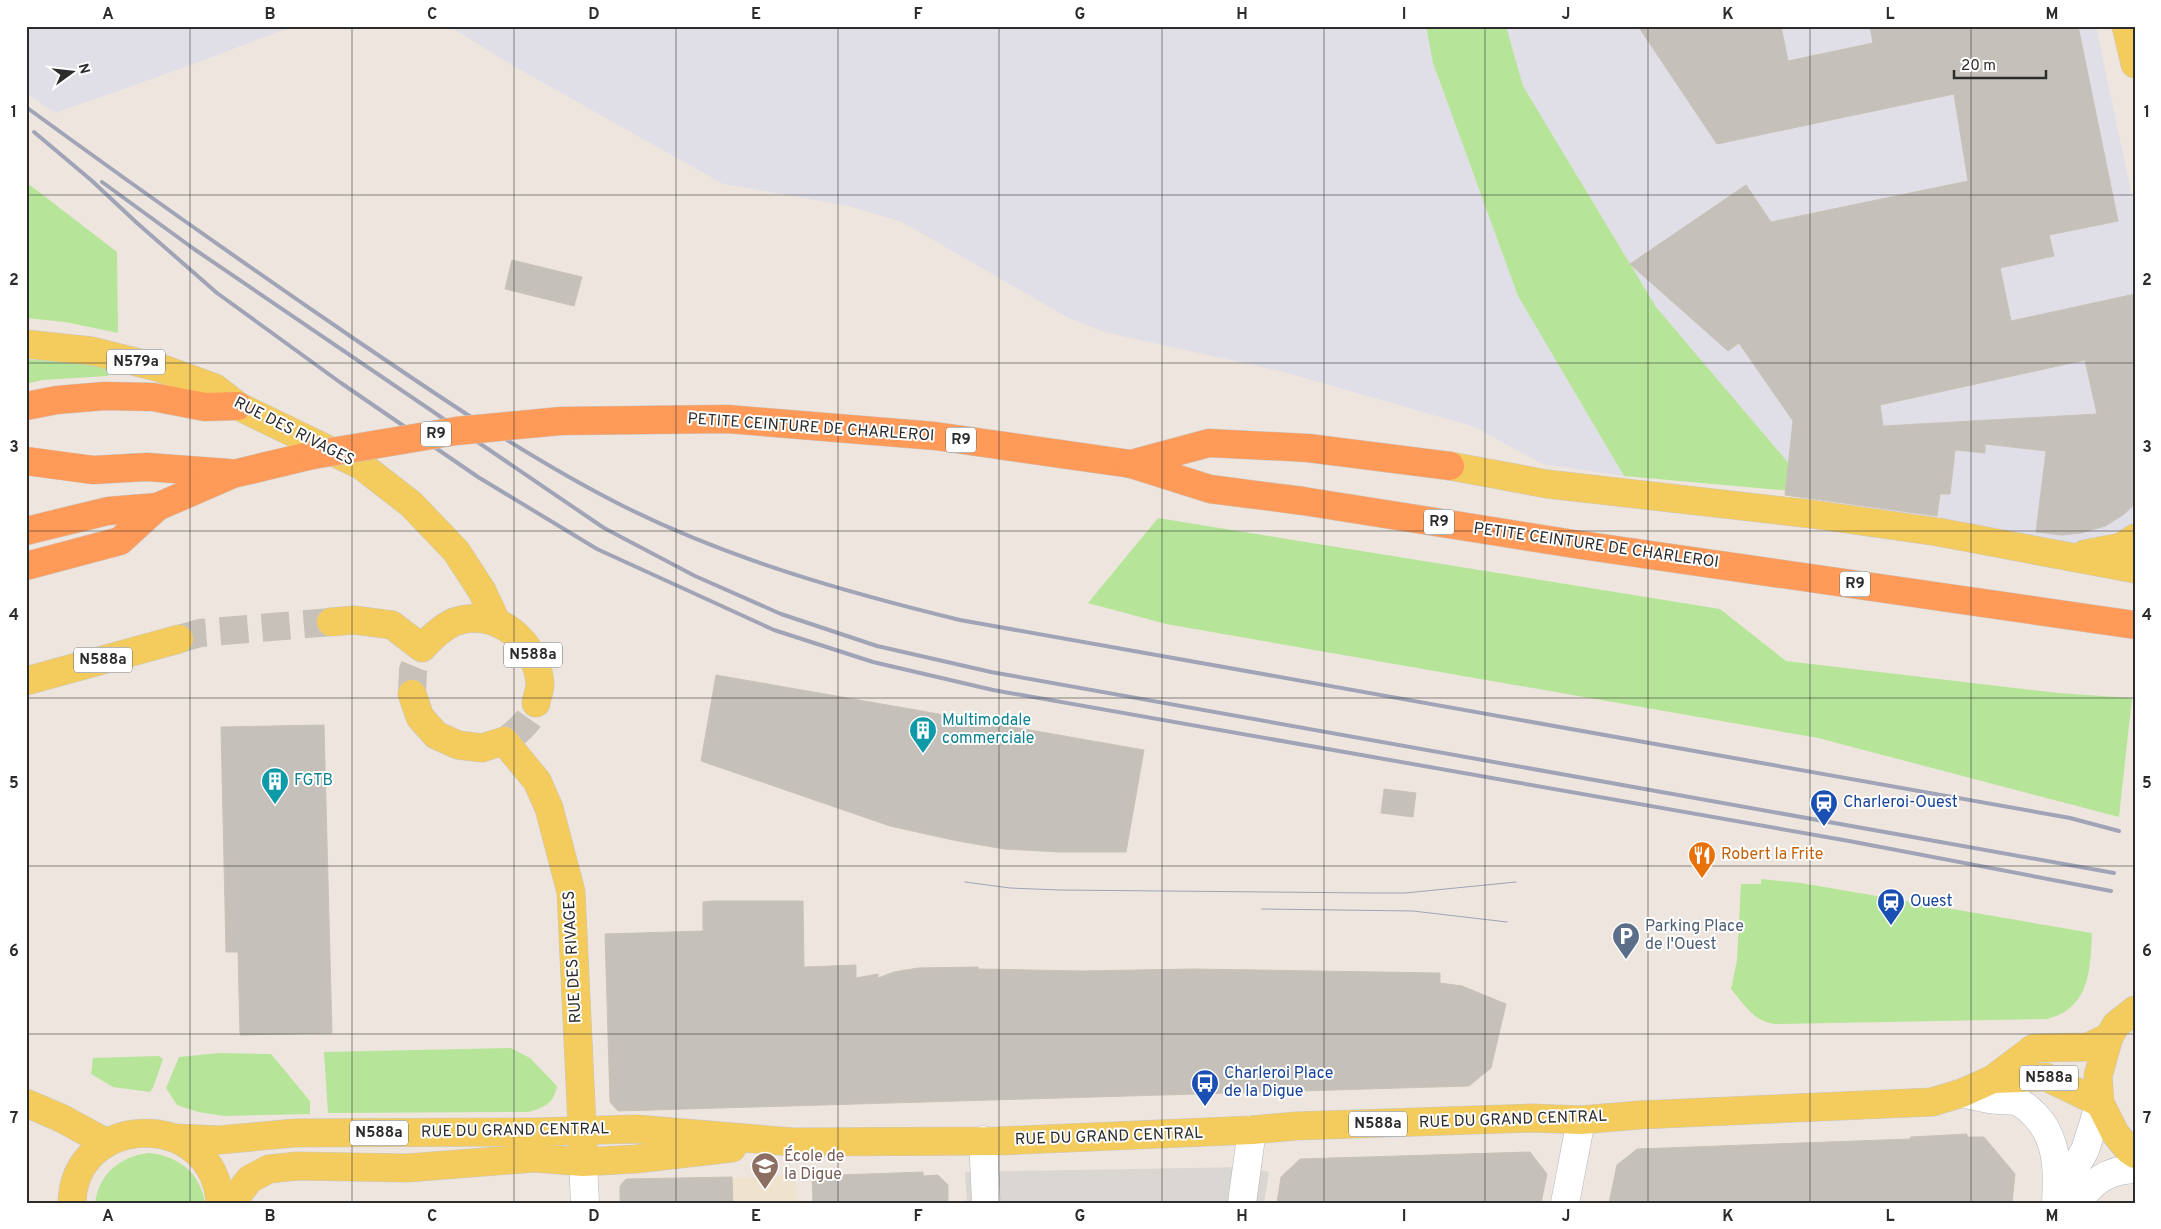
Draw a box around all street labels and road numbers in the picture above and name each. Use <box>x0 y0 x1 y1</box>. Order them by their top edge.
road number: N579a <box>107 350 165 374</box>
street label: RUE DES RIVAGES <box>230 393 358 471</box>
street label: PETITE CEINTURE DE CHARLEROI <box>687 409 935 447</box>
road number: R9 <box>421 422 451 446</box>
road number: R9 <box>946 428 976 452</box>
road number: R9 <box>1424 510 1454 534</box>
street label: PETITE CEINTURE DE CHARLEROI <box>1472 519 1720 573</box>
road number: R9 <box>1840 572 1870 596</box>
road number: N588a <box>504 642 562 668</box>
road number: N588a <box>74 648 132 672</box>
street label: RUE DES RIVAGES <box>560 890 586 1024</box>
road number: N588a <box>2020 1066 2078 1090</box>
street label: RUE DU GRAND CENTRAL <box>1419 1107 1607 1133</box>
road number: N588a <box>1349 1112 1407 1136</box>
street label: RUE DU GRAND CENTRAL <box>421 1119 609 1143</box>
road number: N588a <box>350 1120 408 1146</box>
street label: RUE DU GRAND CENTRAL <box>1015 1124 1203 1150</box>

